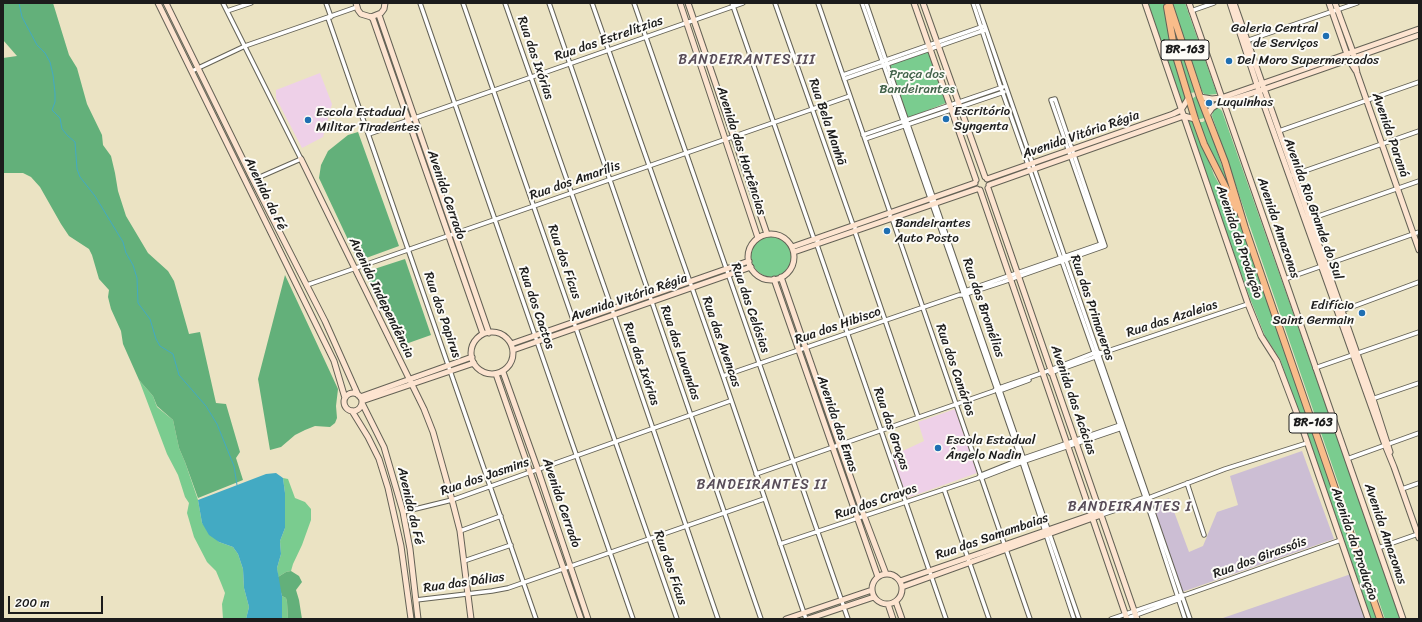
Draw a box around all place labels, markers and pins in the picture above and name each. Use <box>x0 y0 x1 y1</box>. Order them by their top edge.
place label: Galeria Central de Serviços <box>1231 21 1318 52</box>
marker: Galeria Central de Serviços <box>1321 31 1331 41</box>
place label: Del Moro Supermercados <box>1237 53 1379 69</box>
marker: Del Moro Supermercados <box>1224 56 1234 66</box>
place label: Luquinhas <box>1217 95 1273 111</box>
marker: Luquinhas <box>1204 98 1214 108</box>
place label: Escritório Syngenta <box>954 104 1010 135</box>
place label: Escola Estadual Militar Tiradentes <box>316 105 420 136</box>
marker: Escritório Syngenta <box>941 114 951 124</box>
marker: Escola Estadual Militar Tiradentes <box>303 115 313 125</box>
place label: Bandeirantes Auto Posto <box>895 216 970 247</box>
marker: Bandeirantes Auto Posto <box>882 226 892 236</box>
place label: Edifício Saint Germain <box>1272 298 1354 329</box>
marker: Edifício Saint Germain <box>1357 308 1367 318</box>
place label: Escola Estadual Ângelo Nadin <box>946 433 1035 464</box>
marker: Escola Estadual Ângelo Nadin <box>933 443 943 453</box>

